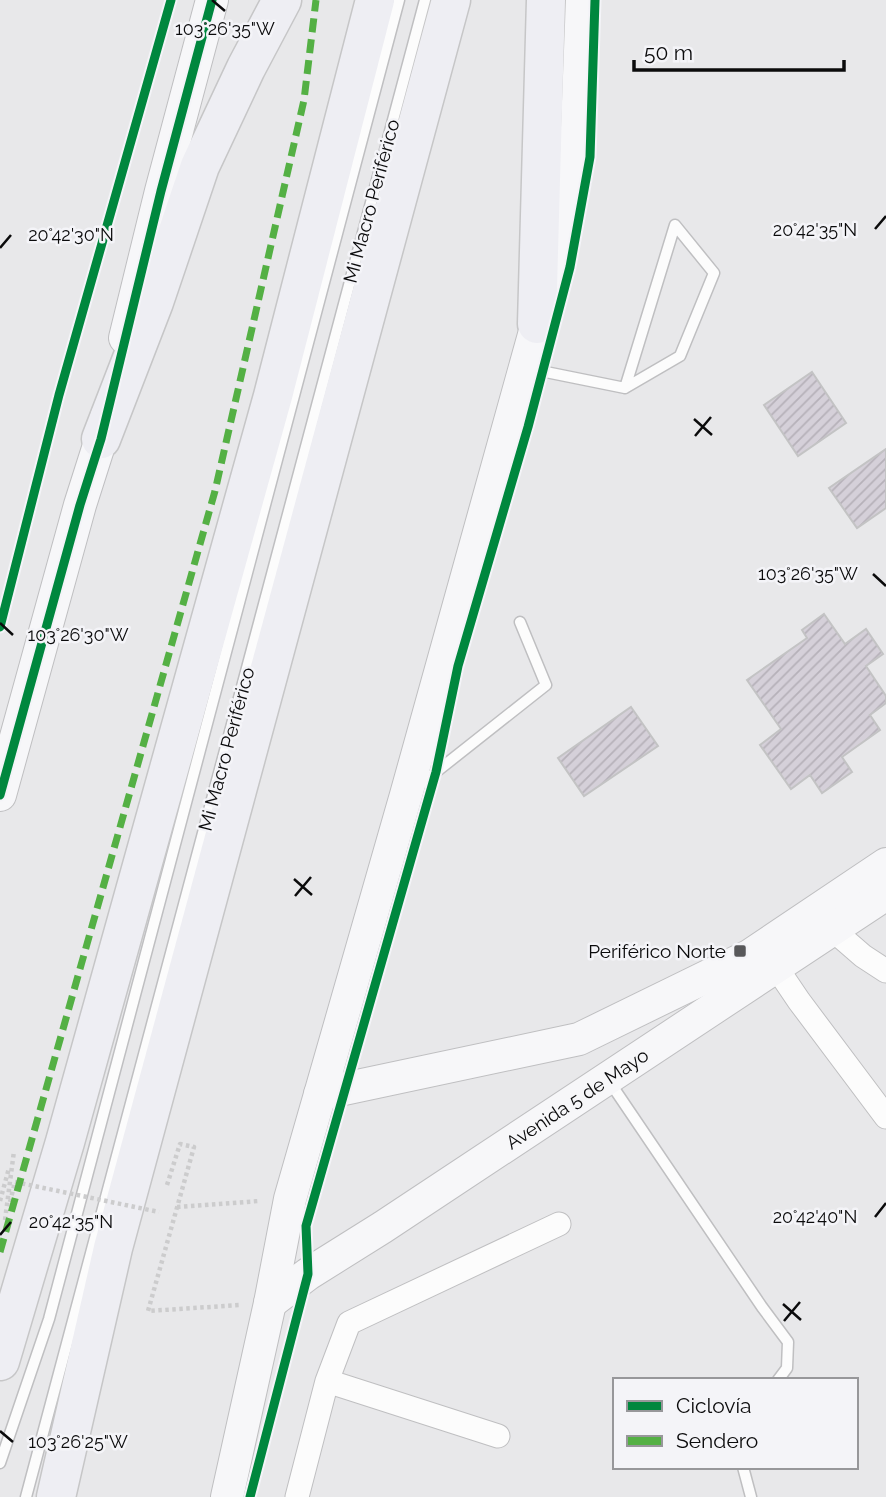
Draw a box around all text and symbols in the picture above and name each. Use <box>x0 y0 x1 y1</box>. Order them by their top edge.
text: 103°26'35"W <box>175 18 275 39</box>
scale bar <box>634 28 844 72</box>
text: 50 m <box>644 40 693 65</box>
street label: Mi Macro Periférico <box>339 117 403 285</box>
text: 20°42'35"N <box>773 219 857 240</box>
text: 20°42'30"N <box>28 224 114 245</box>
text: 103°26'35"W <box>758 563 858 584</box>
text: 103°26'30"W <box>28 624 129 645</box>
street label: Mi Macro Periférico <box>194 665 258 833</box>
place label: Periférico Norte <box>588 940 726 962</box>
marker: Periférico Norte <box>732 943 748 959</box>
street label: Avenida 5 de Mayo <box>502 1043 652 1154</box>
text: 20°42'40"N <box>773 1206 857 1227</box>
text: 20°42'35"N <box>29 1211 113 1232</box>
legend <box>613 1378 858 1469</box>
text: Ciclovía <box>676 1393 752 1418</box>
text: Sendero <box>676 1428 758 1453</box>
text: 103°26'25"W <box>28 1431 128 1452</box>

